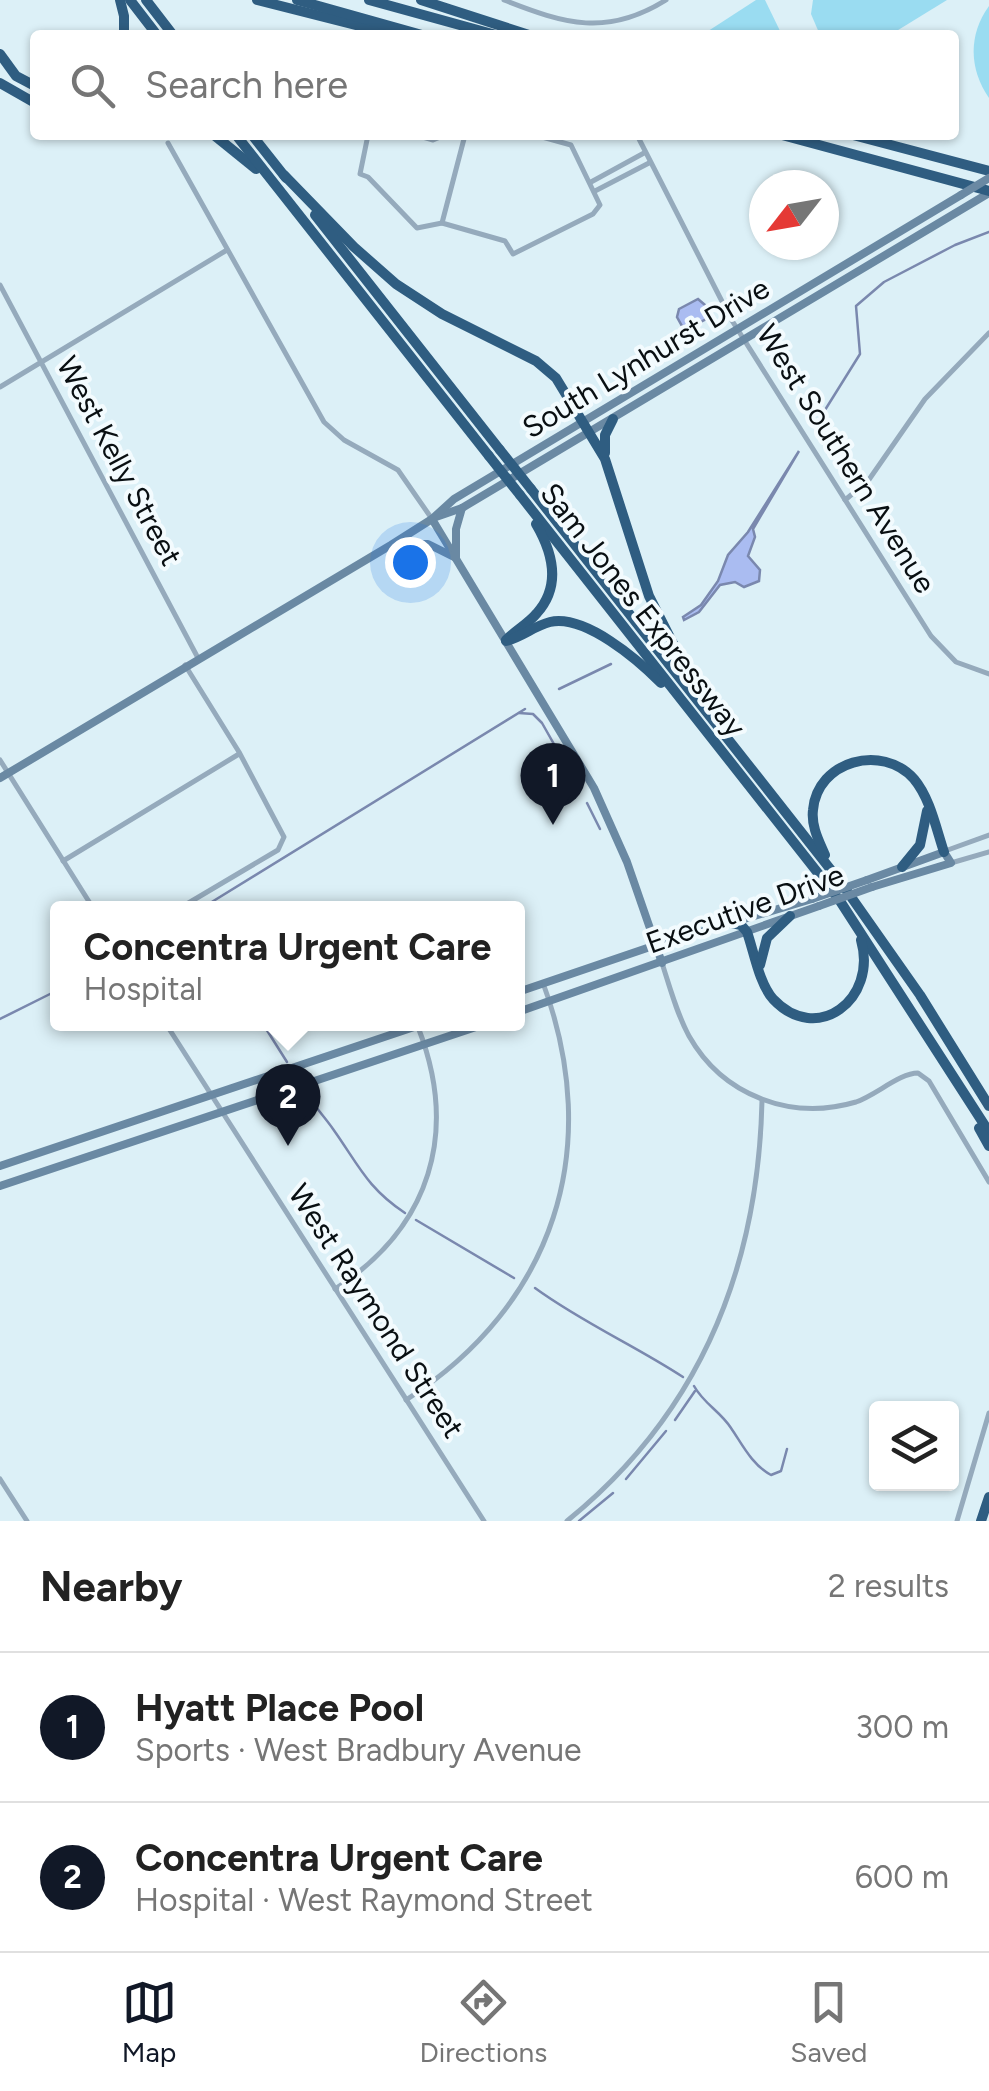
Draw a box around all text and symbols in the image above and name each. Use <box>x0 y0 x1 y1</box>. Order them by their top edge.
search box <box>30 30 959 140</box>
icon: search <box>65 58 120 113</box>
text: Search here <box>145 62 348 108</box>
north arrow <box>749 170 839 260</box>
street label: South Lynhurst Drive <box>515 269 776 446</box>
street label: West Southern Avenue <box>749 318 944 600</box>
street label: West Kelly Street <box>49 350 190 572</box>
street label: Sam Jones Expressway <box>533 475 754 744</box>
your location <box>385 537 436 588</box>
pin: 1 <box>520 742 586 825</box>
street label: Executive Drive <box>641 856 849 961</box>
popup <box>50 901 525 1031</box>
text: Concentra Urgent Care <box>84 924 491 970</box>
text: Hospital <box>84 970 203 1008</box>
pin: 2 <box>256 1064 320 1146</box>
street label: West Raymond Street <box>281 1177 472 1445</box>
map controls <box>869 1401 959 1491</box>
button: layers <box>869 1401 959 1491</box>
text: Nearby <box>40 1561 182 1612</box>
text: 2 results <box>828 1567 949 1605</box>
text: Hyatt Place Pool <box>135 1685 424 1731</box>
text: 1 <box>66 1708 79 1746</box>
text: 300 m <box>855 1708 949 1746</box>
text: Sports · West Bradbury Avenue <box>135 1731 582 1769</box>
text: Concentra Urgent Care <box>135 1835 543 1881</box>
text: 2 <box>63 1858 82 1896</box>
text: 600 m <box>855 1858 949 1896</box>
text: Hospital · West Raymond Street <box>135 1881 593 1919</box>
tab: Map <box>122 1975 177 2069</box>
tab: Directions <box>420 1975 547 2069</box>
tab: Saved <box>790 1975 867 2069</box>

